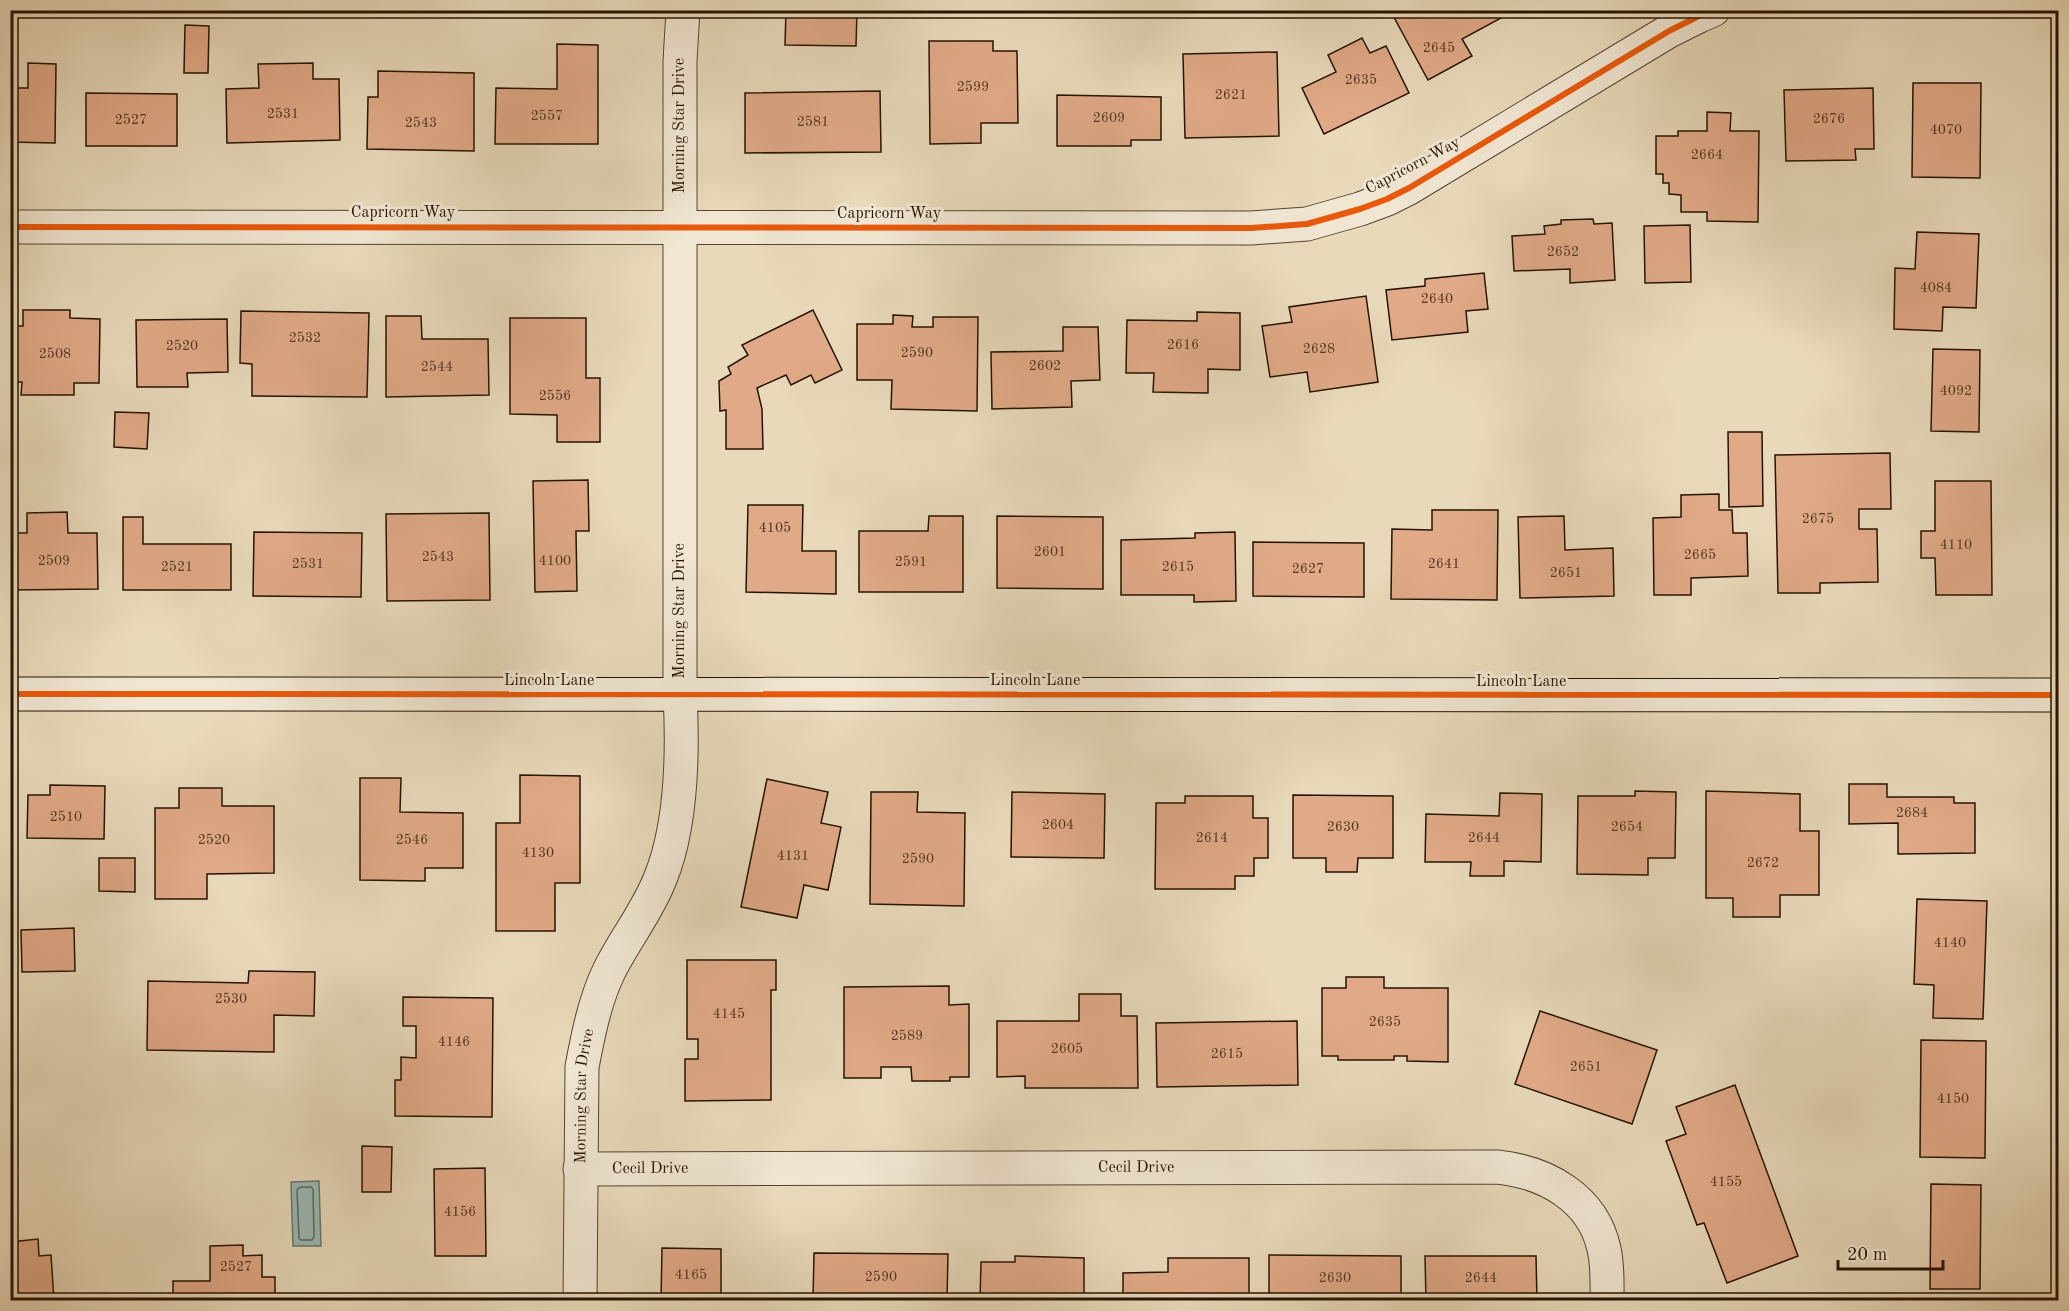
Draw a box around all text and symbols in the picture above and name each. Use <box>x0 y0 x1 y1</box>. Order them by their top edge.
house number: 2645 <box>1423 41 1455 55</box>
street label: Morning Star Drive <box>672 58 688 194</box>
house number: 2635 <box>1345 73 1377 87</box>
house number: 2599 <box>957 80 989 94</box>
house number: 2621 <box>1215 88 1247 102</box>
house number: 2531 <box>267 107 299 121</box>
house number: 2557 <box>531 109 563 123</box>
house number: 2609 <box>1093 111 1125 125</box>
house number: 2676 <box>1813 112 1845 126</box>
house number: 2527 <box>115 113 147 127</box>
house number: 2581 <box>797 115 829 129</box>
house number: 2543 <box>405 116 437 130</box>
house number: 4070 <box>1930 123 1962 137</box>
street label: Capricorn Way <box>1363 134 1463 198</box>
house number: 2664 <box>1691 148 1723 162</box>
street label: Capricorn Way <box>351 205 456 221</box>
street label: Capricorn Way <box>837 206 942 222</box>
house number: 2652 <box>1547 245 1579 259</box>
house number: 4084 <box>1920 281 1952 295</box>
house number: 2640 <box>1421 292 1453 306</box>
house number: 2532 <box>289 331 321 345</box>
house number: 2616 <box>1167 338 1199 352</box>
house number: 2520 <box>166 339 198 353</box>
house number: 2628 <box>1303 342 1335 356</box>
house number: 2590 <box>901 346 933 360</box>
house number: 2508 <box>39 347 71 361</box>
house number: 2602 <box>1029 359 1061 373</box>
house number: 2544 <box>421 360 453 374</box>
house number: 4092 <box>1940 384 1972 398</box>
house number: 2556 <box>539 389 571 403</box>
house number: 2675 <box>1802 512 1834 526</box>
house number: 4105 <box>759 521 791 535</box>
house number: 4110 <box>1940 538 1972 552</box>
street label: Morning Star Drive <box>672 543 688 679</box>
house number: 2601 <box>1034 545 1066 559</box>
house number: 2665 <box>1684 548 1716 562</box>
house number: 2543 <box>422 550 454 564</box>
house number: 2509 <box>38 554 70 568</box>
house number: 4100 <box>539 554 571 568</box>
house number: 2591 <box>895 555 927 569</box>
house number: 2531 <box>292 557 324 571</box>
house number: 2641 <box>1428 557 1460 571</box>
house number: 2521 <box>161 560 193 574</box>
house number: 2615 <box>1162 560 1194 574</box>
house number: 2627 <box>1292 562 1324 576</box>
house number: 2651 <box>1550 566 1582 580</box>
street label: Lincoln Lane <box>504 673 594 689</box>
street label: Lincoln Lane <box>990 673 1080 689</box>
street label: Lincoln Lane <box>1476 674 1566 690</box>
house number: 2684 <box>1896 806 1928 820</box>
house number: 2510 <box>50 810 82 824</box>
house number: 2604 <box>1042 818 1074 832</box>
house number: 2630 <box>1327 820 1359 834</box>
house number: 2654 <box>1611 820 1643 834</box>
house number: 2614 <box>1196 831 1228 845</box>
house number: 2644 <box>1468 831 1500 845</box>
house number: 2520 <box>198 833 230 847</box>
house number: 2546 <box>396 833 428 847</box>
house number: 4130 <box>522 846 554 860</box>
house number: 4131 <box>777 849 809 863</box>
house number: 2590 <box>902 852 934 866</box>
house number: 2672 <box>1747 856 1779 870</box>
house number: 4140 <box>1934 936 1966 950</box>
house number: 2530 <box>215 992 247 1006</box>
house number: 4145 <box>713 1007 745 1021</box>
house number: 2635 <box>1369 1015 1401 1029</box>
street label: Morning Star Drive <box>573 1027 598 1164</box>
house number: 2589 <box>891 1029 923 1043</box>
house number: 4146 <box>438 1035 470 1049</box>
house number: 2605 <box>1051 1042 1083 1056</box>
house number: 2615 <box>1211 1047 1243 1061</box>
house number: 2651 <box>1570 1060 1602 1074</box>
house number: 4150 <box>1937 1092 1969 1106</box>
street label: Cecil Drive <box>1098 1160 1174 1176</box>
street label: Cecil Drive <box>612 1161 688 1177</box>
house number: 4155 <box>1710 1175 1742 1189</box>
house number: 4156 <box>444 1205 476 1219</box>
scale bar <box>1838 1233 1943 1271</box>
text: 20 m <box>1847 1246 1887 1264</box>
house number: 2527 <box>220 1260 252 1274</box>
house number: 4165 <box>675 1268 707 1282</box>
house number: 2590 <box>865 1270 897 1284</box>
house number: 2630 <box>1319 1271 1351 1285</box>
house number: 2644 <box>1465 1271 1497 1285</box>

